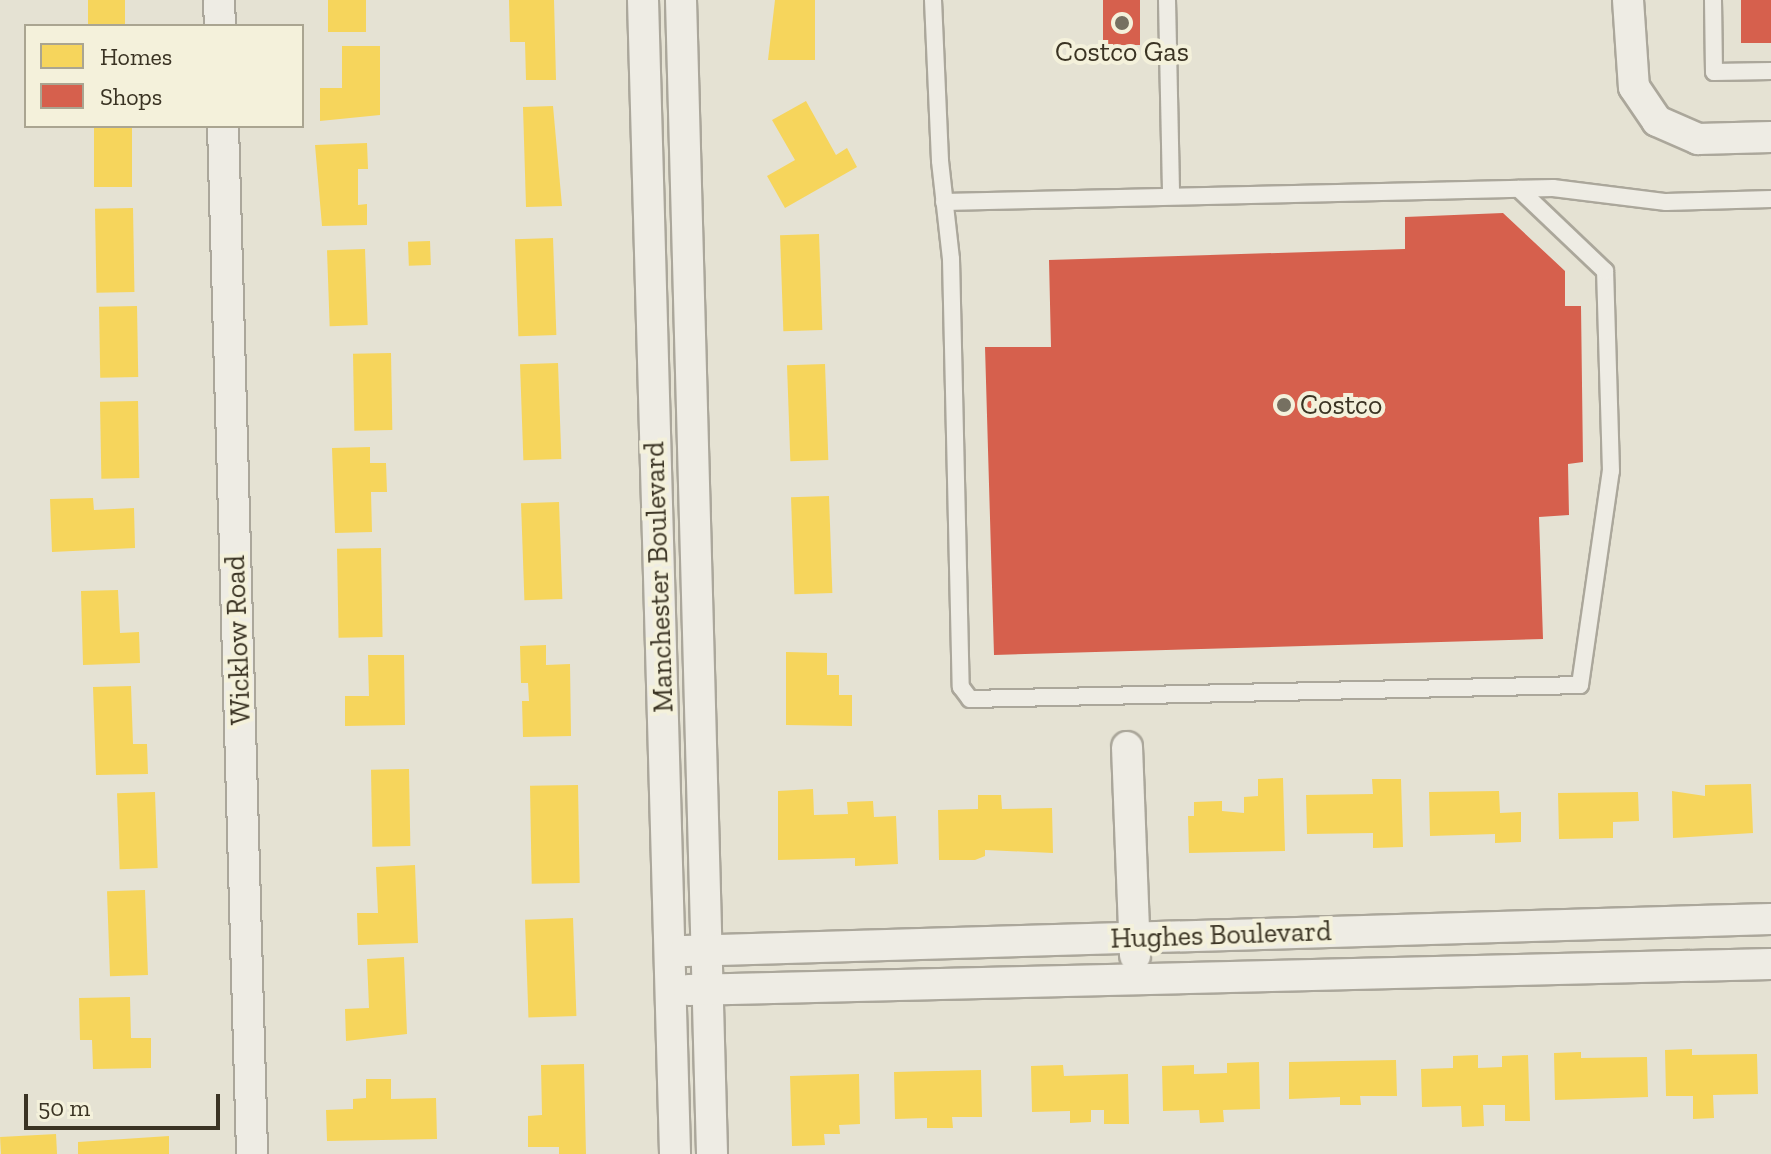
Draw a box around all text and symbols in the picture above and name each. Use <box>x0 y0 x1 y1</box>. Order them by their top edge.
marker: Costco Gas <box>1113 14 1131 32</box>
legend <box>24 24 304 128</box>
place label: Costco Gas <box>1055 35 1189 69</box>
text: Homes <box>100 42 172 71</box>
text: Shops <box>100 82 162 111</box>
place label: Costco <box>1300 388 1382 422</box>
marker: Costco <box>1275 396 1293 414</box>
street label: Manchester Boulevard <box>637 441 681 713</box>
street label: Wicklow Road <box>218 554 258 726</box>
street label: Hughes Boulevard <box>1110 914 1332 956</box>
scale bar <box>28 1078 224 1128</box>
text: 50 m <box>38 1093 90 1122</box>

